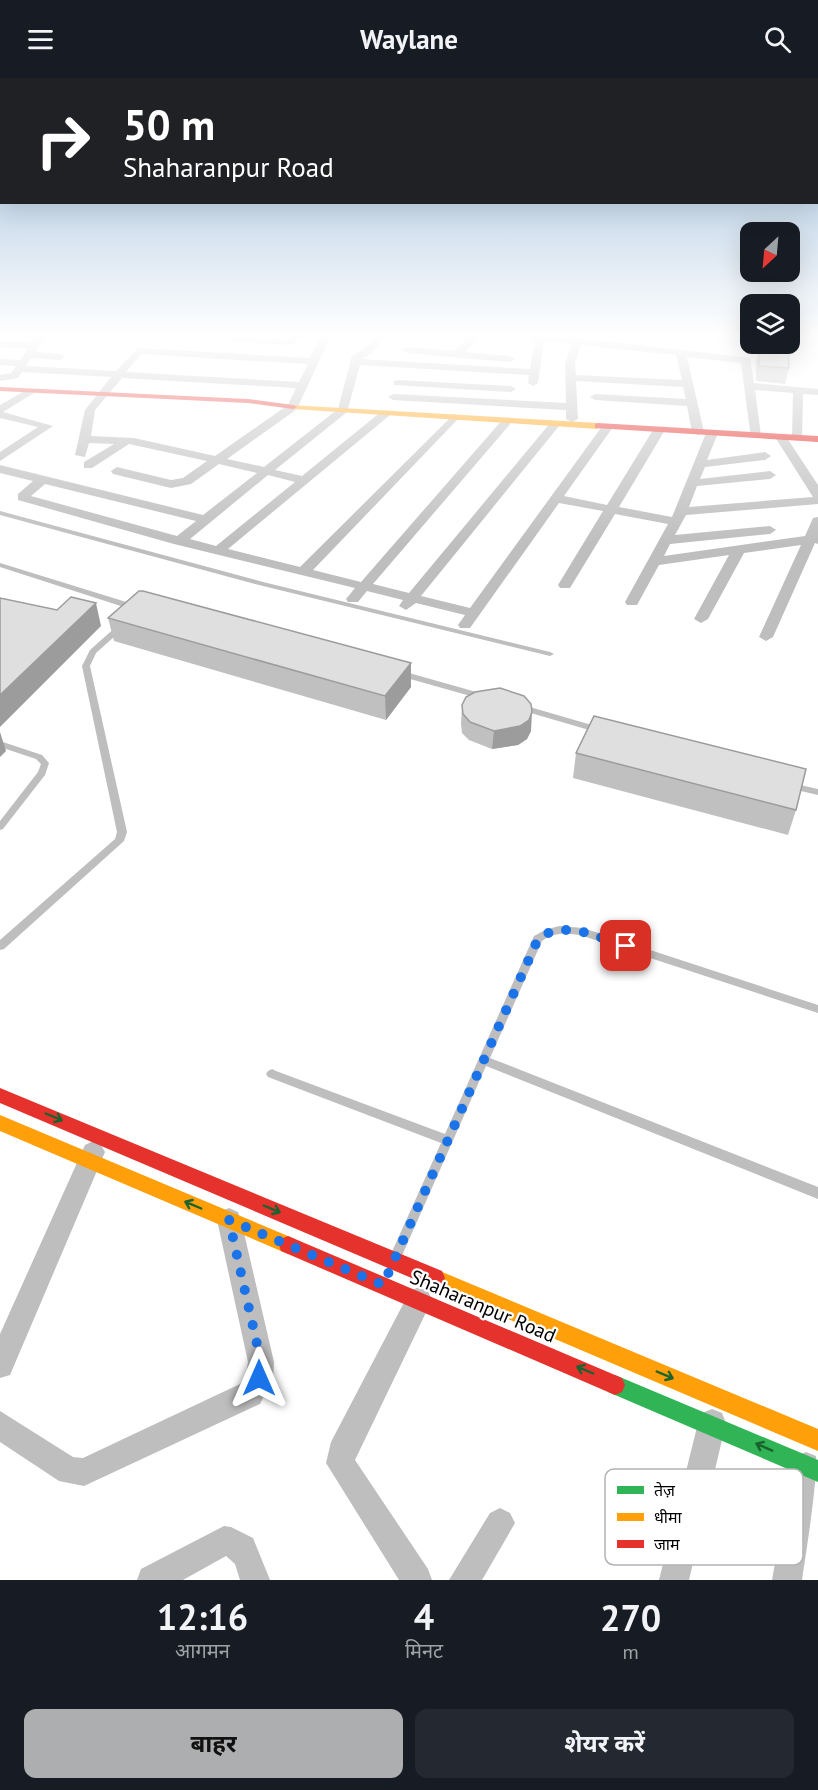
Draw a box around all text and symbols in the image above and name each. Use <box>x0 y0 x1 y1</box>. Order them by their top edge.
text: Waylane <box>360 22 458 56</box>
icon: menu <box>24 23 57 56</box>
icon: search <box>761 23 794 56</box>
text: 50 m <box>123 97 215 152</box>
icon: right <box>24 102 102 180</box>
text: Shaharanpur Road <box>123 150 334 184</box>
north arrow <box>740 222 800 282</box>
map controls <box>740 222 800 354</box>
button: layers <box>740 294 800 354</box>
pin <box>600 920 651 971</box>
icon: arrive <box>609 929 642 962</box>
one-way arrow <box>44 1112 63 1123</box>
one-way arrow <box>184 1199 202 1210</box>
one-way arrow <box>263 1204 281 1215</box>
street label: Shaharanpur Road <box>406 1264 560 1348</box>
position arrow <box>227 1346 291 1410</box>
one-way arrow <box>576 1364 594 1375</box>
one-way arrow <box>655 1370 673 1381</box>
one-way arrow <box>756 1441 774 1452</box>
legend <box>605 1469 803 1565</box>
text: तेज़ <box>654 1480 676 1500</box>
text: धीमा <box>654 1507 683 1527</box>
text: जाम <box>654 1534 680 1554</box>
text: 12:16 <box>157 1593 248 1640</box>
text: 4 <box>414 1593 434 1640</box>
text: 270 <box>600 1594 661 1641</box>
text: आगमन <box>175 1638 230 1664</box>
text: मिनट <box>405 1638 443 1664</box>
text: m <box>622 1639 639 1665</box>
button: बाहर <box>24 1709 403 1778</box>
button: शेयर करें <box>415 1709 794 1778</box>

